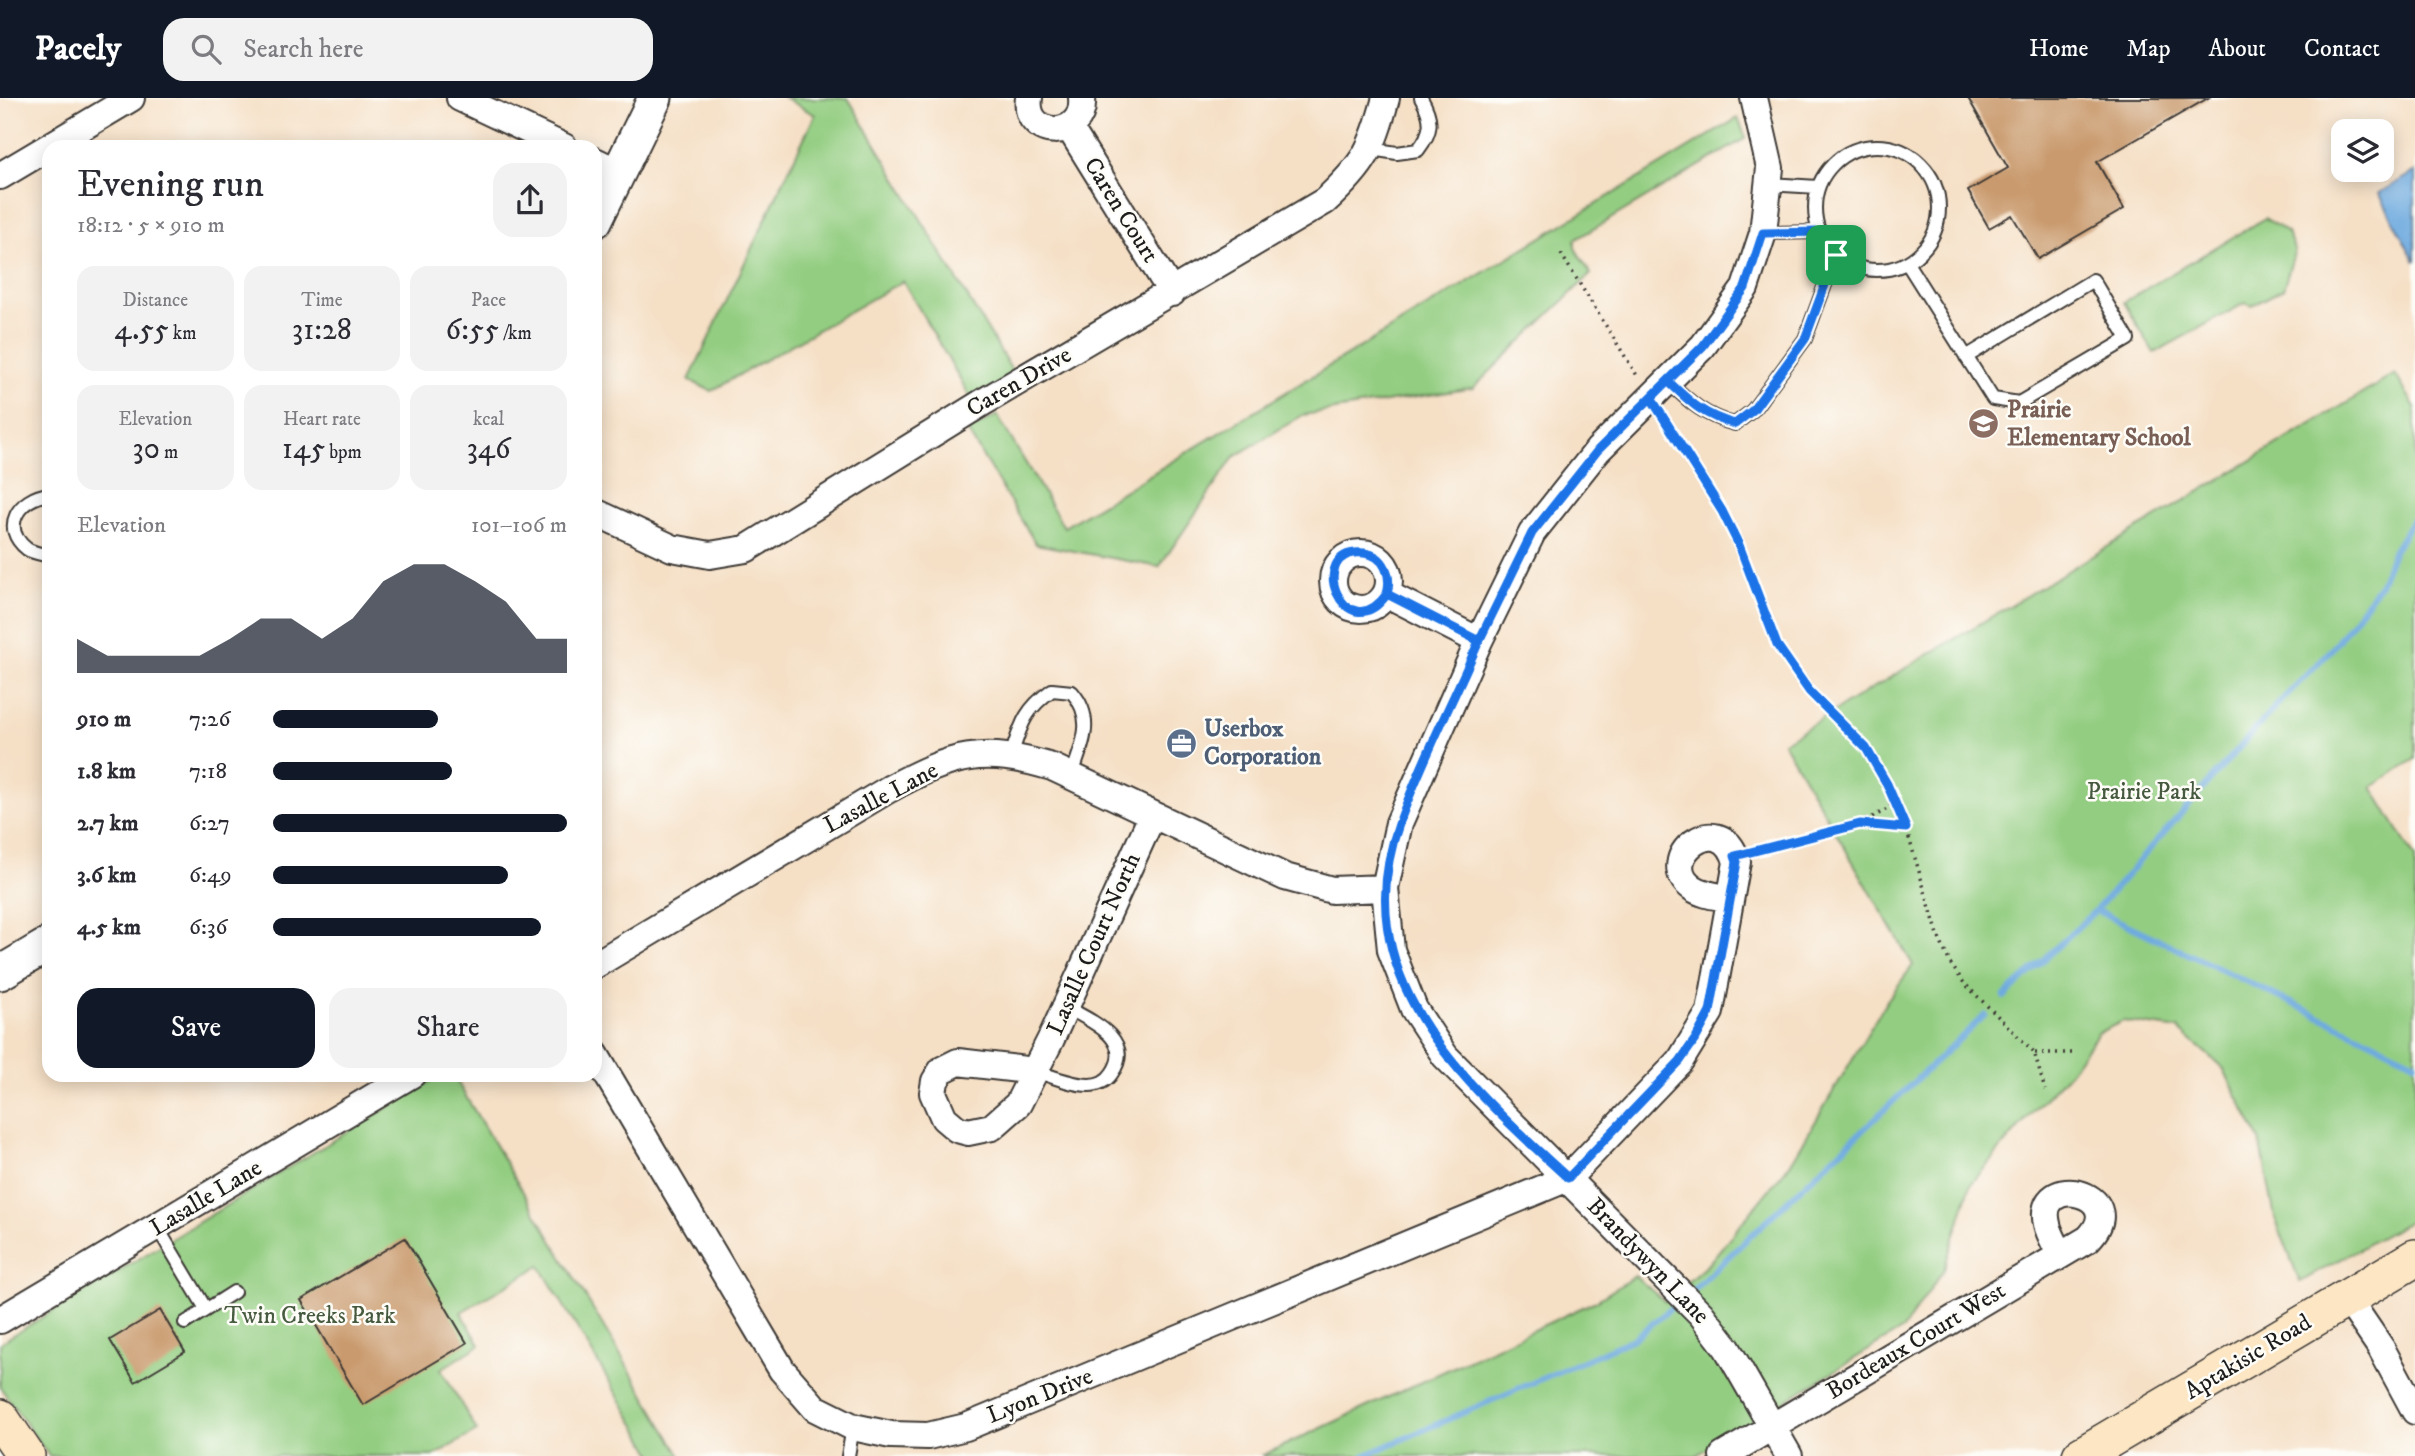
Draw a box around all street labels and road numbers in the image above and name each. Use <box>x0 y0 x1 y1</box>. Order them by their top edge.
street label: Caren Court <box>1077 152 1165 268</box>
street label: Caren Drive <box>961 340 1077 424</box>
street label: Lasalle Lane <box>819 755 943 841</box>
street label: Lasalle Court North <box>1040 848 1148 1040</box>
street label: Lasalle Lane <box>145 1153 267 1243</box>
street label: Brandywyn Lane <box>1580 1192 1716 1330</box>
street label: Bordeaux Court West <box>1821 1276 2011 1406</box>
street label: Aptakisic Road <box>2179 1307 2317 1407</box>
street label: Lyon Drive <box>983 1361 1097 1431</box>

